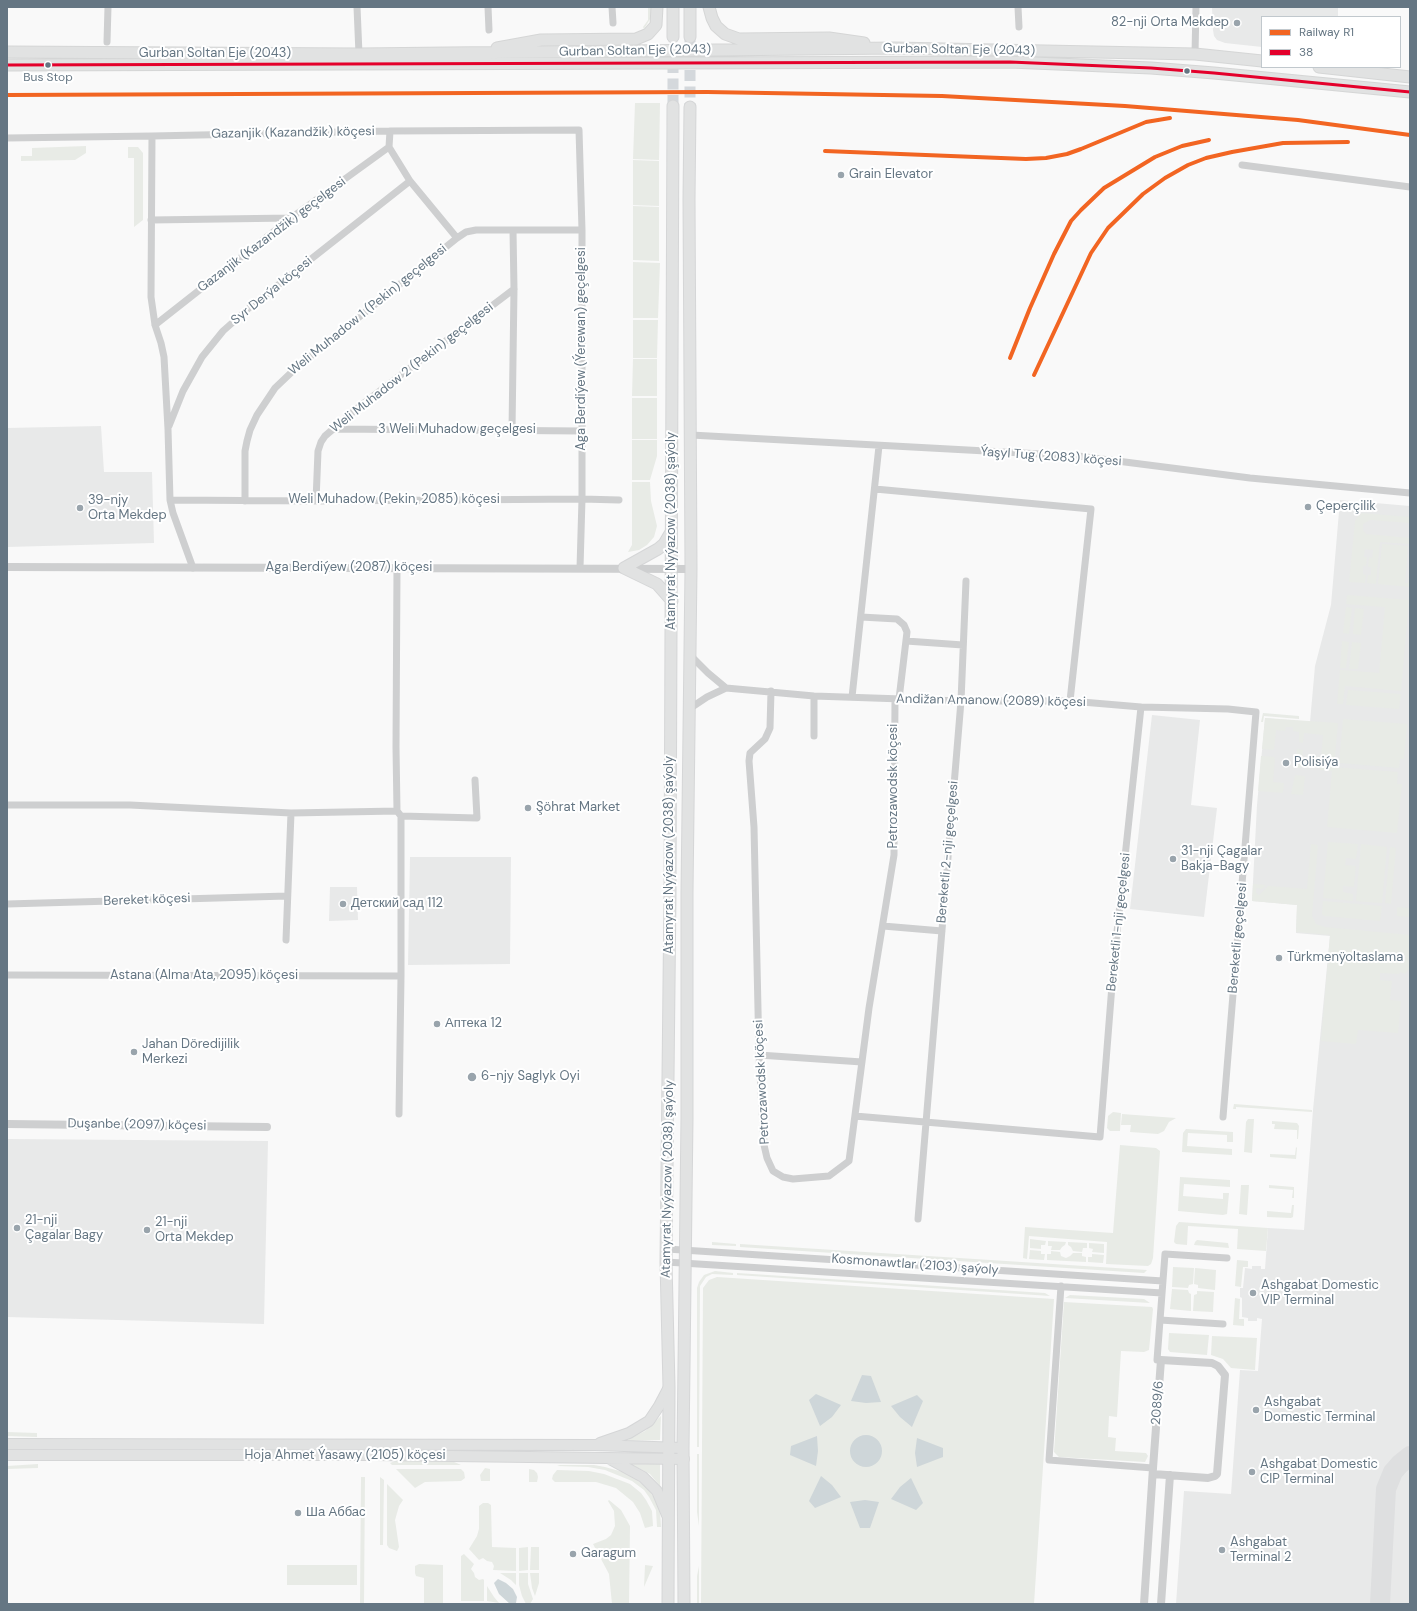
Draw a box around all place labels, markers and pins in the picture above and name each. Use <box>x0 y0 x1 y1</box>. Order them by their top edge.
place label: 82-nji Orta Mekdep <box>1111 15 1229 31</box>
marker: 82-nji Orta Mekdep <box>1232 18 1242 28</box>
marker: Bus Stop <box>43 60 53 70</box>
unlabelled marker <box>1182 66 1192 76</box>
place label: Bus Stop <box>23 71 73 85</box>
place label: Grain Elevator <box>849 167 933 183</box>
marker: Grain Elevator <box>836 170 846 180</box>
place label: 39-njy Orta Mekdep <box>88 493 167 524</box>
place label: Çeperçilik <box>1316 499 1376 515</box>
marker: Çeperçilik <box>1303 502 1313 512</box>
marker: 39-njy Orta Mekdep <box>75 503 85 513</box>
place label: Polisiýa <box>1294 755 1338 771</box>
marker: Polisiýa <box>1281 758 1291 768</box>
place label: Şöhrat Market <box>536 800 620 816</box>
marker: Şöhrat Market <box>523 803 533 813</box>
place label: 31-nji Çagalar Bakja-Bagy <box>1181 844 1262 875</box>
marker: 31-nji Çagalar Bakja-Bagy <box>1168 854 1178 864</box>
place label: Детский сад 112 <box>351 896 443 912</box>
marker: Детский сад 112 <box>338 899 348 909</box>
place label: Türkmenÿoltaslama <box>1287 950 1403 966</box>
marker: Türkmenÿoltaslama <box>1274 953 1284 963</box>
place label: Аптека 12 <box>445 1016 502 1032</box>
marker: Аптека 12 <box>432 1019 442 1029</box>
place label: Jahan Döredijilik Merkezi <box>142 1037 240 1068</box>
marker: Jahan Döredijilik Merkezi <box>129 1047 139 1057</box>
place label: 6-njy Saglyk Oyi <box>481 1069 580 1085</box>
marker: 6-njy Saglyk Oyi <box>466 1071 478 1083</box>
place label: 21-nji Çagalar Bagy <box>25 1213 103 1244</box>
place label: 21-nji Orta Mekdep <box>155 1215 234 1246</box>
marker: 21-nji Çagalar Bagy <box>12 1223 22 1233</box>
marker: 21-nji Orta Mekdep <box>142 1225 152 1235</box>
place label: Ashgabat Domestic VIP Terminal <box>1261 1278 1379 1309</box>
marker: Ashgabat Domestic VIP Terminal <box>1248 1288 1258 1298</box>
place label: Ashgabat Domestic Terminal <box>1264 1395 1375 1426</box>
marker: Ashgabat Domestic Terminal <box>1251 1405 1261 1415</box>
place label: Ashgabat Domestic CIP Terminal <box>1260 1457 1378 1488</box>
marker: Ashgabat Domestic CIP Terminal <box>1247 1467 1257 1477</box>
place label: Ша Аббас <box>306 1505 366 1521</box>
marker: Ша Аббас <box>293 1508 303 1518</box>
place label: Ashgabat Terminal 2 <box>1230 1535 1291 1566</box>
marker: Ashgabat Terminal 2 <box>1217 1545 1227 1555</box>
place label: Garagum <box>581 1546 636 1562</box>
marker: Garagum <box>568 1549 578 1559</box>

